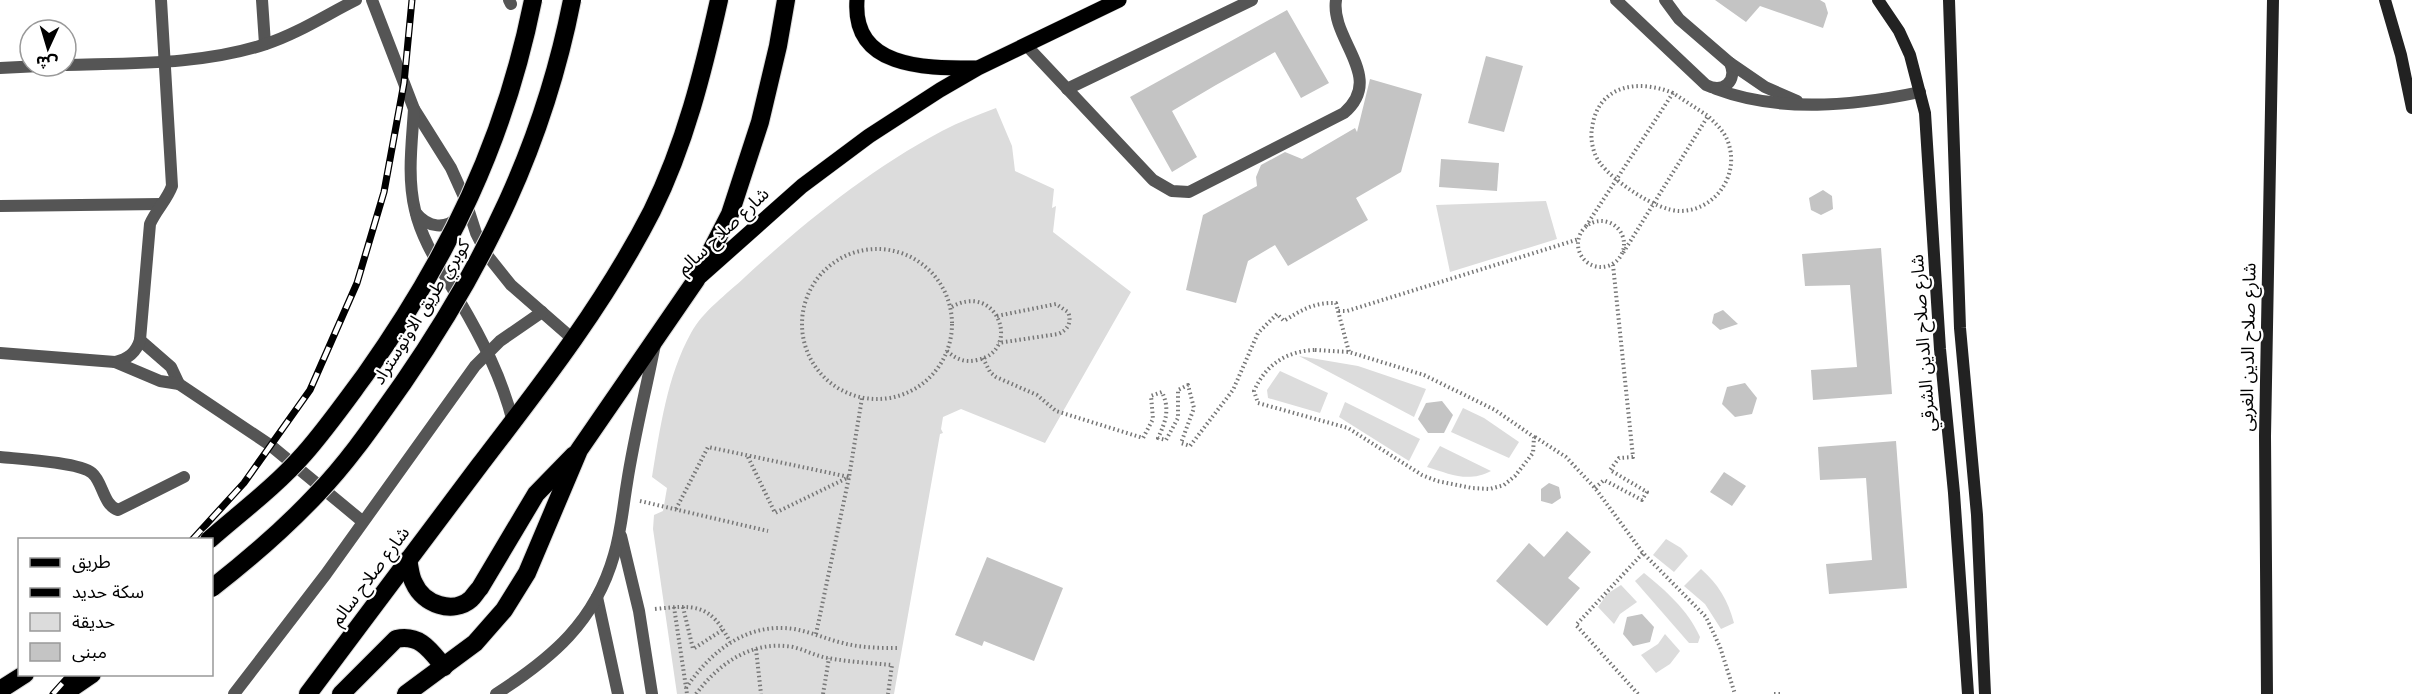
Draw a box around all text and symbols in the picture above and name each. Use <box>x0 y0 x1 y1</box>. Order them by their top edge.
north arrow <box>18 18 78 78</box>
text: ش <box>35 52 59 72</box>
street label: شارع صلاح سالم <box>673 184 776 281</box>
street label: كوبري طريق الاوتوستراد <box>368 235 477 390</box>
street label: شارع صلاح الدين الشرقي <box>1907 253 1943 432</box>
street label: شارع صلاح الدين الغربى <box>2237 262 2263 432</box>
street label: شارع صلاح سالم <box>327 523 417 631</box>
legend <box>18 538 213 676</box>
text: طريق <box>72 552 111 573</box>
text: سكة حديد <box>72 582 144 602</box>
text: حديقة <box>72 612 115 632</box>
text: مبنى <box>72 642 107 663</box>

